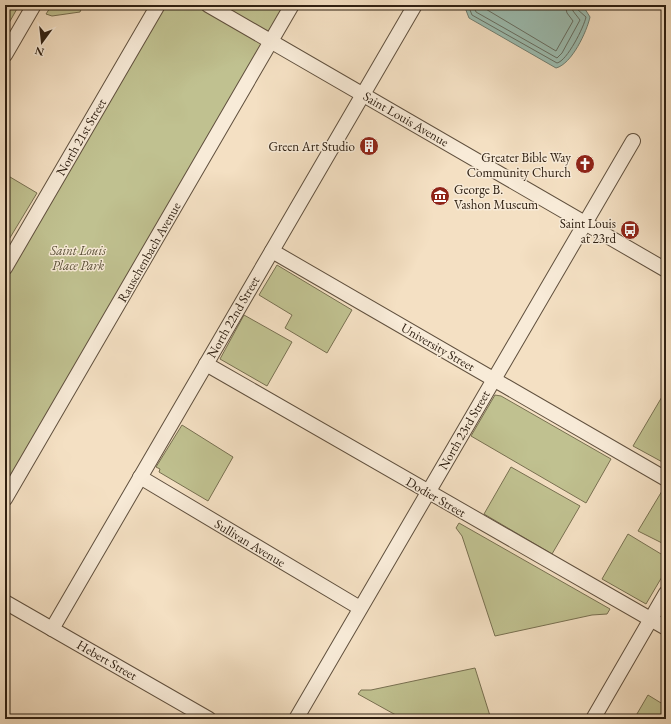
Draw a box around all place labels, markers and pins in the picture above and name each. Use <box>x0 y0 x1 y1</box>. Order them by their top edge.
building icon: Green Art Studio <box>358 135 380 157</box>
place label: Green Art Studio <box>269 138 355 155</box>
place label: Greater Bible Way Community Church <box>467 149 571 181</box>
church icon: Greater Bible Way Community Church <box>574 153 596 175</box>
place label: George B. Vashon Museum <box>454 181 538 213</box>
museum icon: George B. Vashon Museum <box>429 185 451 207</box>
place label: Saint Louis at 23rd <box>560 215 616 247</box>
bus stop icon: Saint Louis at 23rd <box>619 219 641 241</box>

